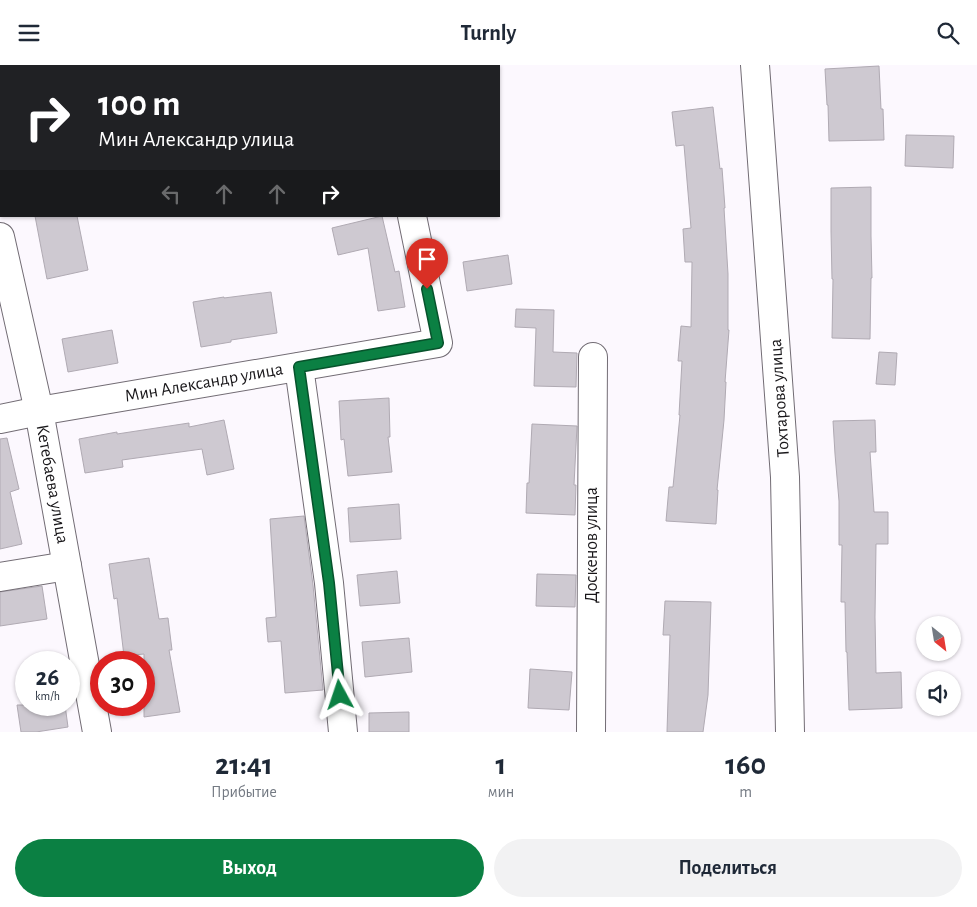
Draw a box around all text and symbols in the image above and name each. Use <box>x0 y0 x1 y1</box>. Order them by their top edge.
icon: menu <box>15 19 43 47</box>
icon: search <box>934 19 962 47</box>
text: Turnly <box>461 22 516 44</box>
icon: right <box>15 85 80 150</box>
text: 100 m <box>98 87 181 122</box>
text: Мин Александр улица <box>98 128 294 150</box>
icon: left <box>157 180 185 208</box>
icon: ahead <box>210 180 238 208</box>
icon: ahead <box>263 180 291 208</box>
icon: right <box>316 180 344 208</box>
pin <box>406 238 448 289</box>
icon: arrive <box>413 245 441 273</box>
street label: Тохтарова улица <box>767 338 793 458</box>
street label: Мин Александр улица <box>123 360 285 406</box>
street label: Кетебаева улица <box>33 423 72 545</box>
street label: Доскенов улица <box>583 487 601 603</box>
north arrow <box>916 616 961 661</box>
map controls <box>916 616 961 716</box>
speed limit sign: 30 <box>90 651 155 716</box>
text: 26 <box>36 665 59 690</box>
position arrow <box>313 668 365 720</box>
button: sound <box>916 671 961 716</box>
text: km/h <box>35 690 60 702</box>
text: 21:41 <box>215 750 273 780</box>
text: 1 <box>496 750 506 780</box>
text: 160 <box>725 750 766 780</box>
text: Прибытие <box>211 784 277 800</box>
text: мин <box>488 784 514 800</box>
text: m <box>739 784 752 800</box>
button: Выход <box>15 839 484 897</box>
button: Поделиться <box>494 839 962 897</box>

